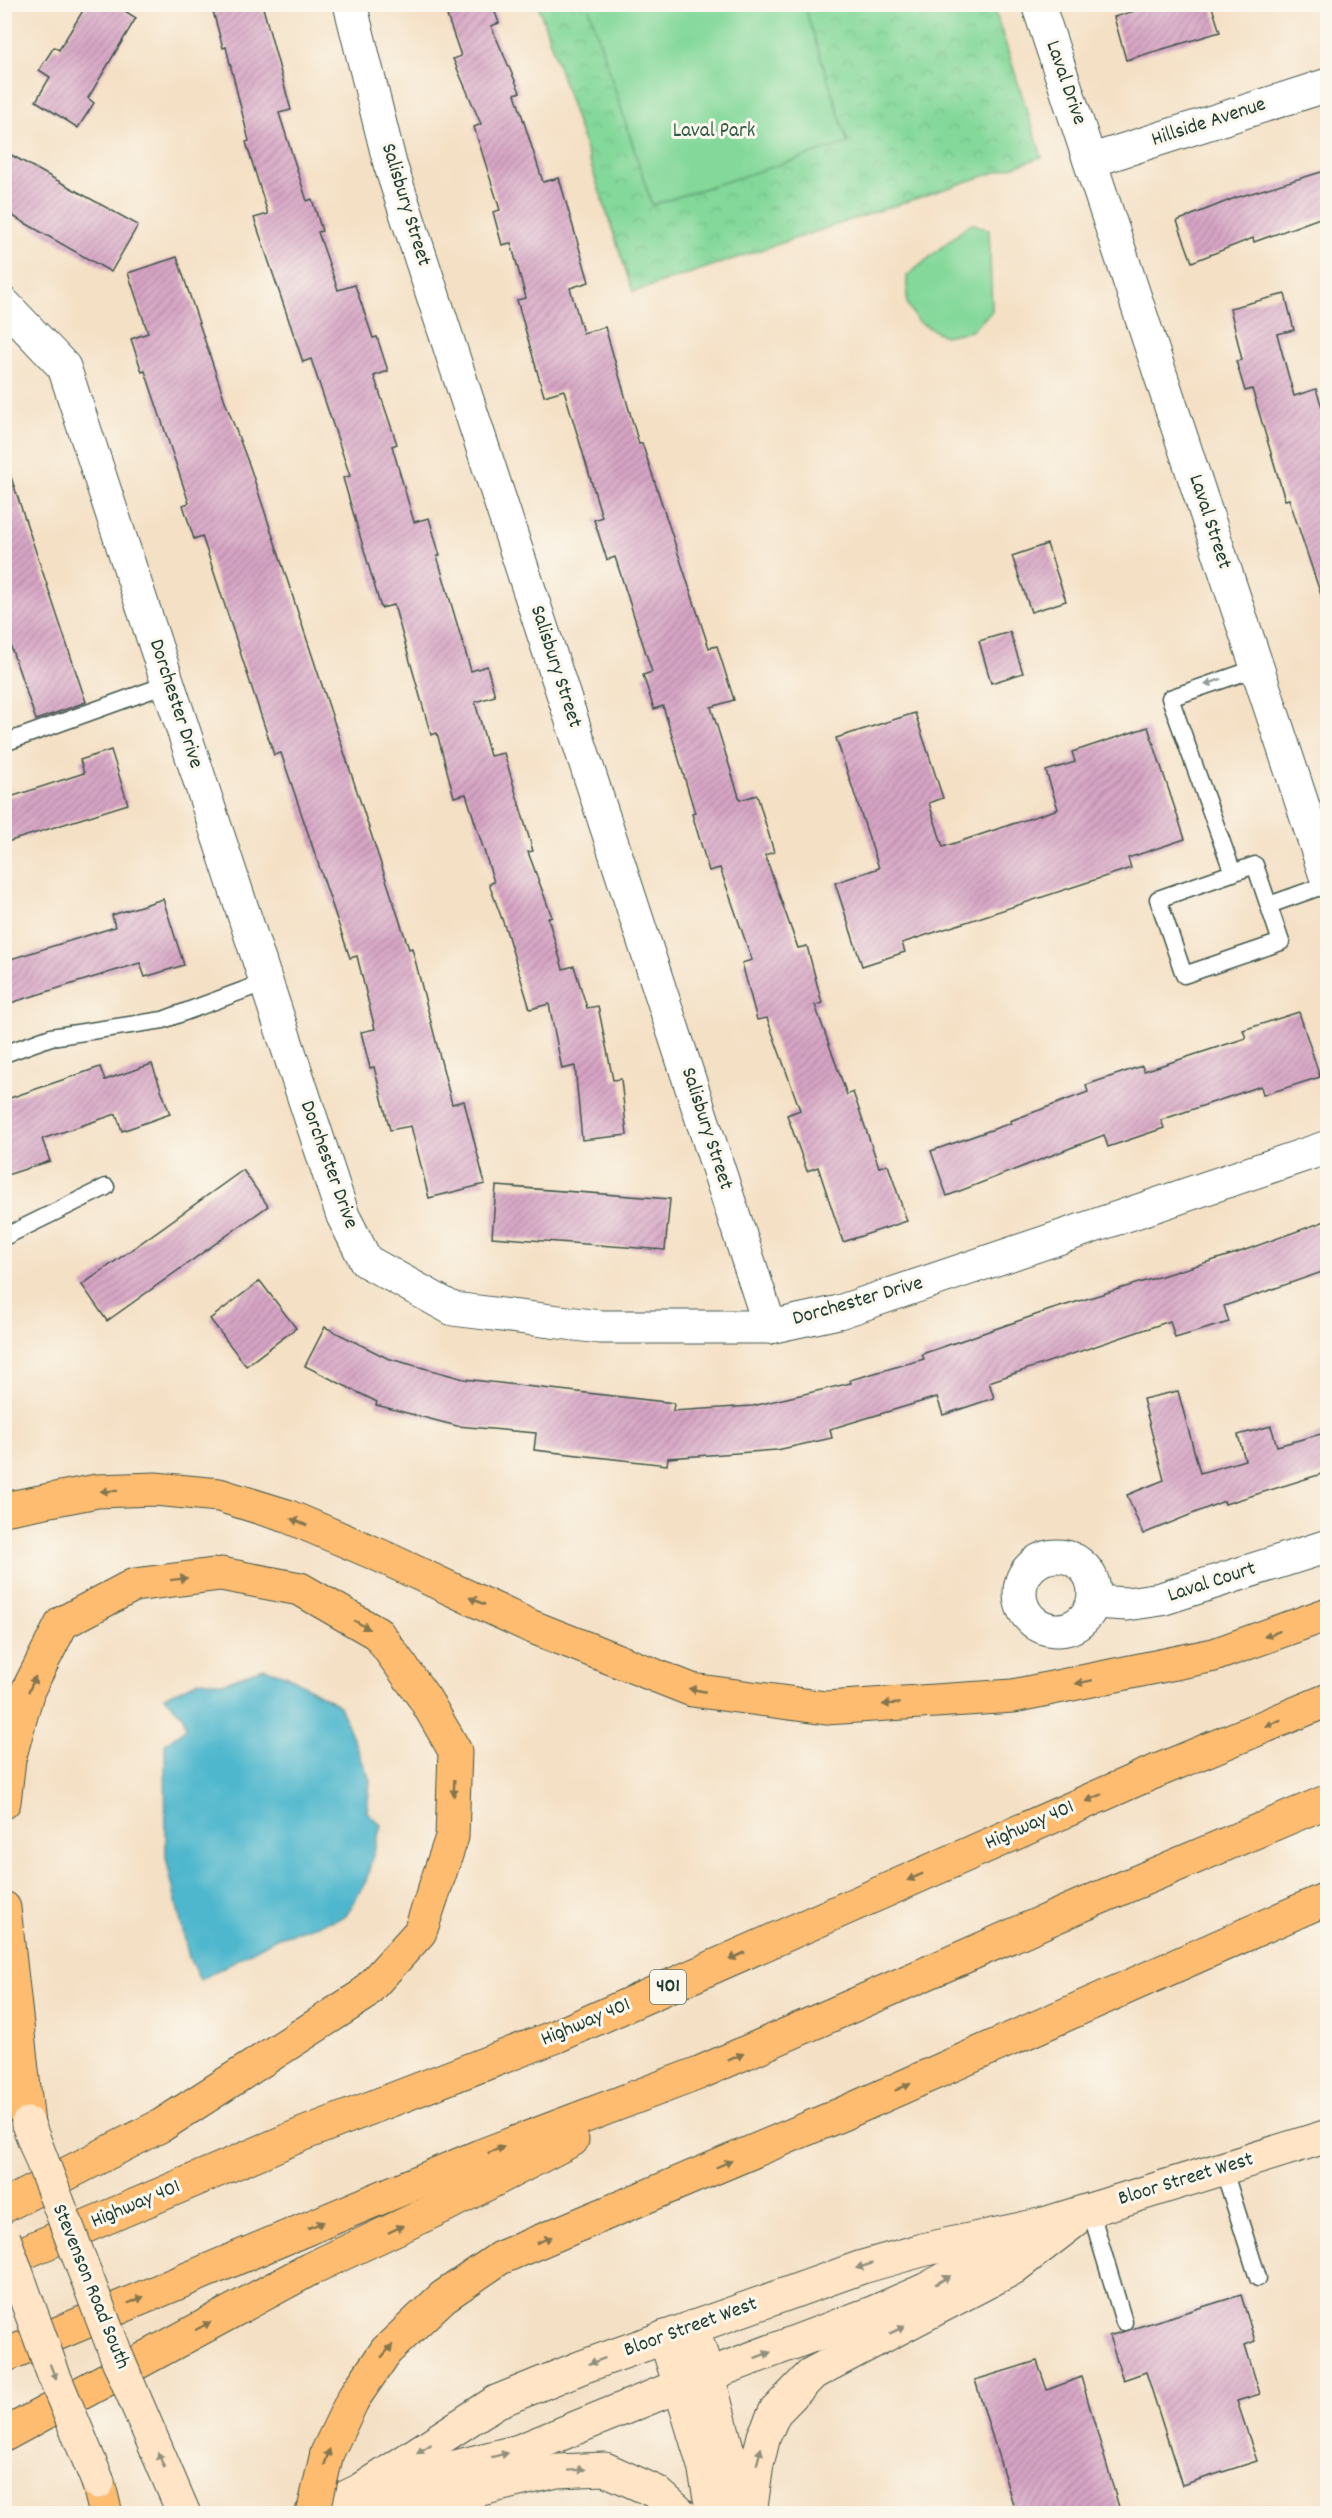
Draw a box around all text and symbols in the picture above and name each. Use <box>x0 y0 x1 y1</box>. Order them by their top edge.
street label: Laval Drive <box>1037 37 1093 129</box>
street label: Hillside Avenue <box>1148 90 1270 156</box>
park label: Laval Park <box>673 117 755 147</box>
street label: Salisbury Street <box>372 140 438 270</box>
street label: Laval Street <box>1180 471 1238 573</box>
street label: Salisbury Street <box>521 602 589 732</box>
street label: Dorchester Drive <box>140 636 210 772</box>
one-way arrow <box>1204 678 1222 688</box>
street label: Salisbury Street <box>672 1064 740 1194</box>
street label: Dorchester Drive <box>291 1097 365 1233</box>
street label: Dorchester Drive <box>789 1269 927 1335</box>
one-way arrow <box>99 1486 118 1496</box>
one-way arrow <box>290 1517 308 1526</box>
street label: Laval Court <box>1164 1555 1260 1611</box>
one-way arrow <box>169 1575 188 1584</box>
one-way arrow <box>468 1597 485 1606</box>
one-way arrow <box>354 1620 371 1630</box>
one-way arrow <box>1263 1630 1281 1640</box>
one-way arrow <box>27 1676 36 1693</box>
one-way arrow <box>1074 1678 1093 1687</box>
one-way arrow <box>687 1685 706 1694</box>
one-way arrow <box>881 1699 900 1709</box>
one-way arrow <box>1264 1718 1282 1728</box>
one-way arrow <box>449 1778 459 1797</box>
street label: Highway 401 <box>981 1793 1079 1859</box>
one-way arrow <box>1084 1793 1102 1803</box>
one-way arrow <box>906 1872 924 1882</box>
one-way arrow <box>728 1951 746 1961</box>
road number: 401 <box>650 1970 686 2004</box>
street label: Highway 401 <box>536 1991 636 2055</box>
one-way arrow <box>728 2052 746 2062</box>
one-way arrow <box>895 2082 913 2092</box>
one-way arrow <box>487 2145 505 2155</box>
street label: Bloor Street West <box>1115 2145 1258 2215</box>
one-way arrow <box>715 2159 733 2168</box>
street label: Highway 401 <box>86 2173 186 2237</box>
street label: Stevenson Road South <box>43 2200 137 2374</box>
one-way arrow <box>307 2220 325 2230</box>
one-way arrow <box>387 2224 405 2234</box>
one-way arrow <box>536 2235 554 2245</box>
one-way arrow <box>855 2262 873 2271</box>
one-way arrow <box>935 2275 952 2285</box>
street label: Bloor Street West <box>620 2290 762 2366</box>
one-way arrow <box>127 2295 145 2304</box>
one-way arrow <box>195 2321 212 2331</box>
one-way arrow <box>888 2326 905 2335</box>
one-way arrow <box>380 2344 393 2359</box>
one-way arrow <box>754 2350 772 2359</box>
one-way arrow <box>588 2357 606 2367</box>
one-way arrow <box>48 2363 58 2381</box>
one-way arrow <box>416 2443 432 2454</box>
one-way arrow <box>755 2447 764 2465</box>
one-way arrow <box>322 2448 332 2466</box>
one-way arrow <box>156 2450 166 2468</box>
one-way arrow <box>491 2450 509 2460</box>
one-way arrow <box>567 2465 586 2474</box>

